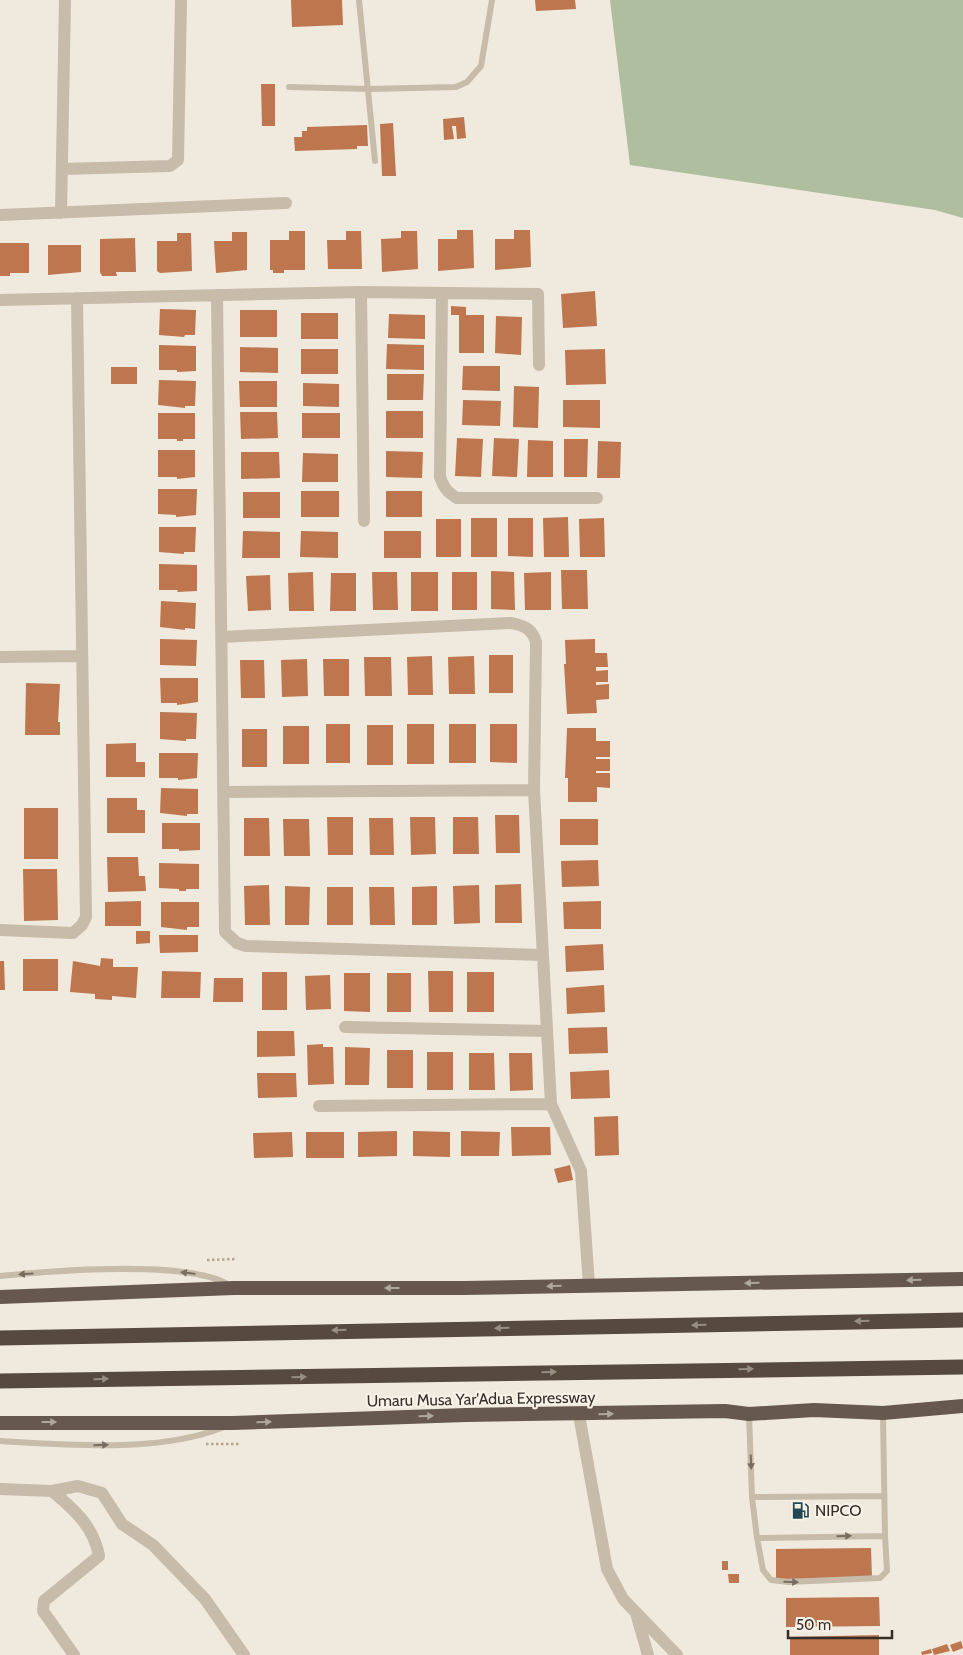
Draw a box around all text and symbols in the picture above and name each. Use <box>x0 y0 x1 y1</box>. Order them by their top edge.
one-way arrow <box>180 1269 196 1277</box>
one-way arrow <box>18 1270 34 1278</box>
one-way arrow <box>906 1276 922 1284</box>
one-way arrow <box>744 1279 760 1287</box>
one-way arrow <box>546 1282 562 1290</box>
one-way arrow <box>384 1284 400 1292</box>
one-way arrow <box>854 1317 870 1325</box>
one-way arrow <box>691 1321 707 1329</box>
one-way arrow <box>494 1324 510 1332</box>
one-way arrow <box>331 1327 347 1335</box>
one-way arrow <box>738 1365 754 1373</box>
one-way arrow <box>541 1368 557 1376</box>
one-way arrow <box>291 1373 307 1381</box>
one-way arrow <box>93 1375 109 1383</box>
street label: Umaru Musa Yar'Adua Expressway <box>366 1388 596 1410</box>
one-way arrow <box>598 1410 614 1418</box>
one-way arrow <box>418 1412 434 1420</box>
one-way arrow <box>41 1418 57 1426</box>
one-way arrow <box>256 1418 272 1426</box>
one-way arrow <box>93 1441 109 1449</box>
one-way arrow <box>747 1455 755 1471</box>
fuel station icon: NIPCO <box>791 1500 811 1520</box>
place label: NIPCO <box>815 1501 861 1520</box>
one-way arrow <box>836 1532 852 1540</box>
one-way arrow <box>783 1578 799 1586</box>
scale bar <box>788 1608 892 1640</box>
text: 50 m <box>796 1616 831 1634</box>

